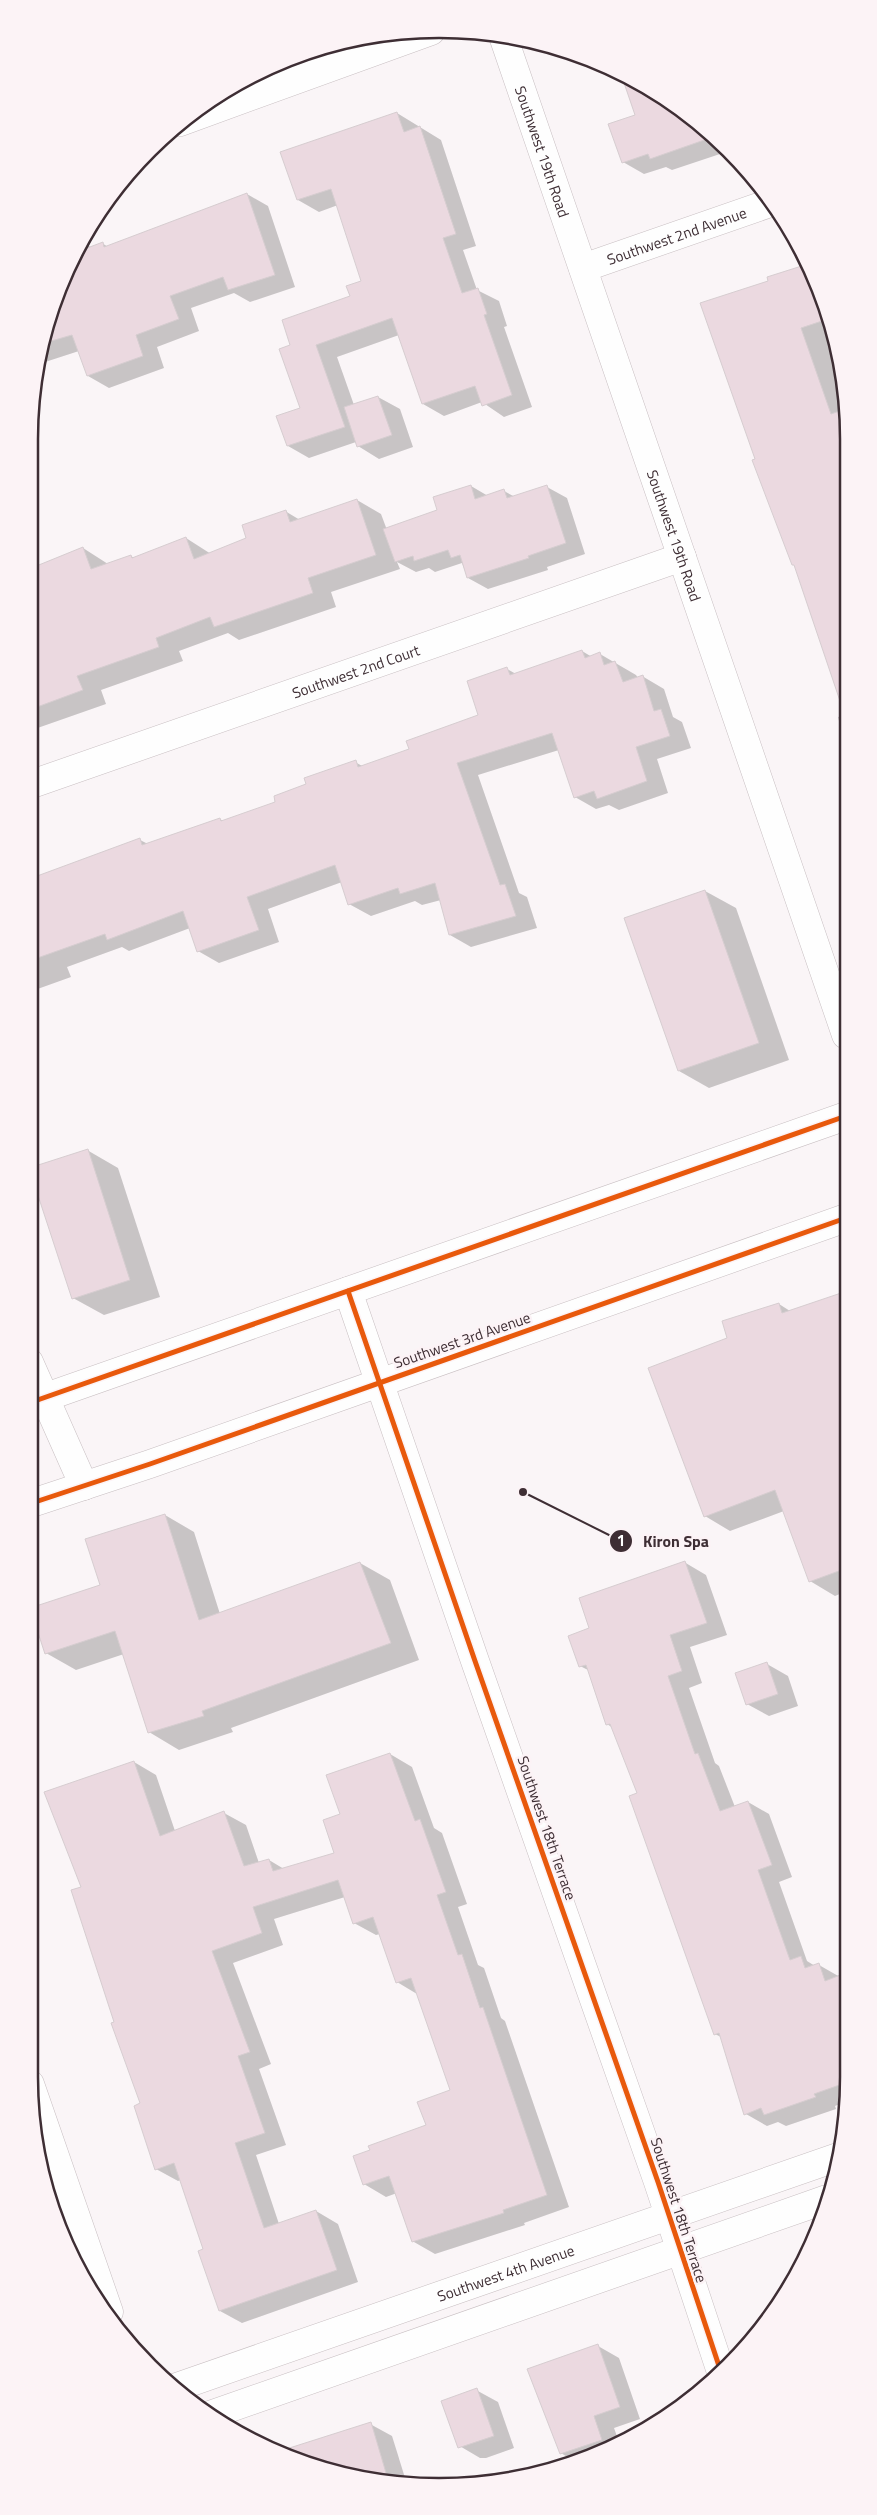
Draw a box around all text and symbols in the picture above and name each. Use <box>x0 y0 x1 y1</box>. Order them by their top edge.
street label: Southwest 19th Road <box>509 83 576 220</box>
street label: Southwest 2nd Avenue <box>604 201 749 270</box>
street label: Southwest 19th Road <box>641 467 708 604</box>
street label: Southwest 2nd Court <box>289 638 423 704</box>
street label: Southwest 3rd Avenue <box>391 1306 533 1374</box>
callout: Kiron Spa <box>608 1526 719 1557</box>
text: 1 <box>617 1529 625 1552</box>
text: Kiron Spa <box>643 1529 709 1553</box>
street label: Southwest 18th Terrace <box>512 1753 582 1903</box>
street label: Southwest 18th Terrace <box>645 2135 713 2285</box>
street label: Southwest 4th Avenue <box>434 2238 577 2307</box>

